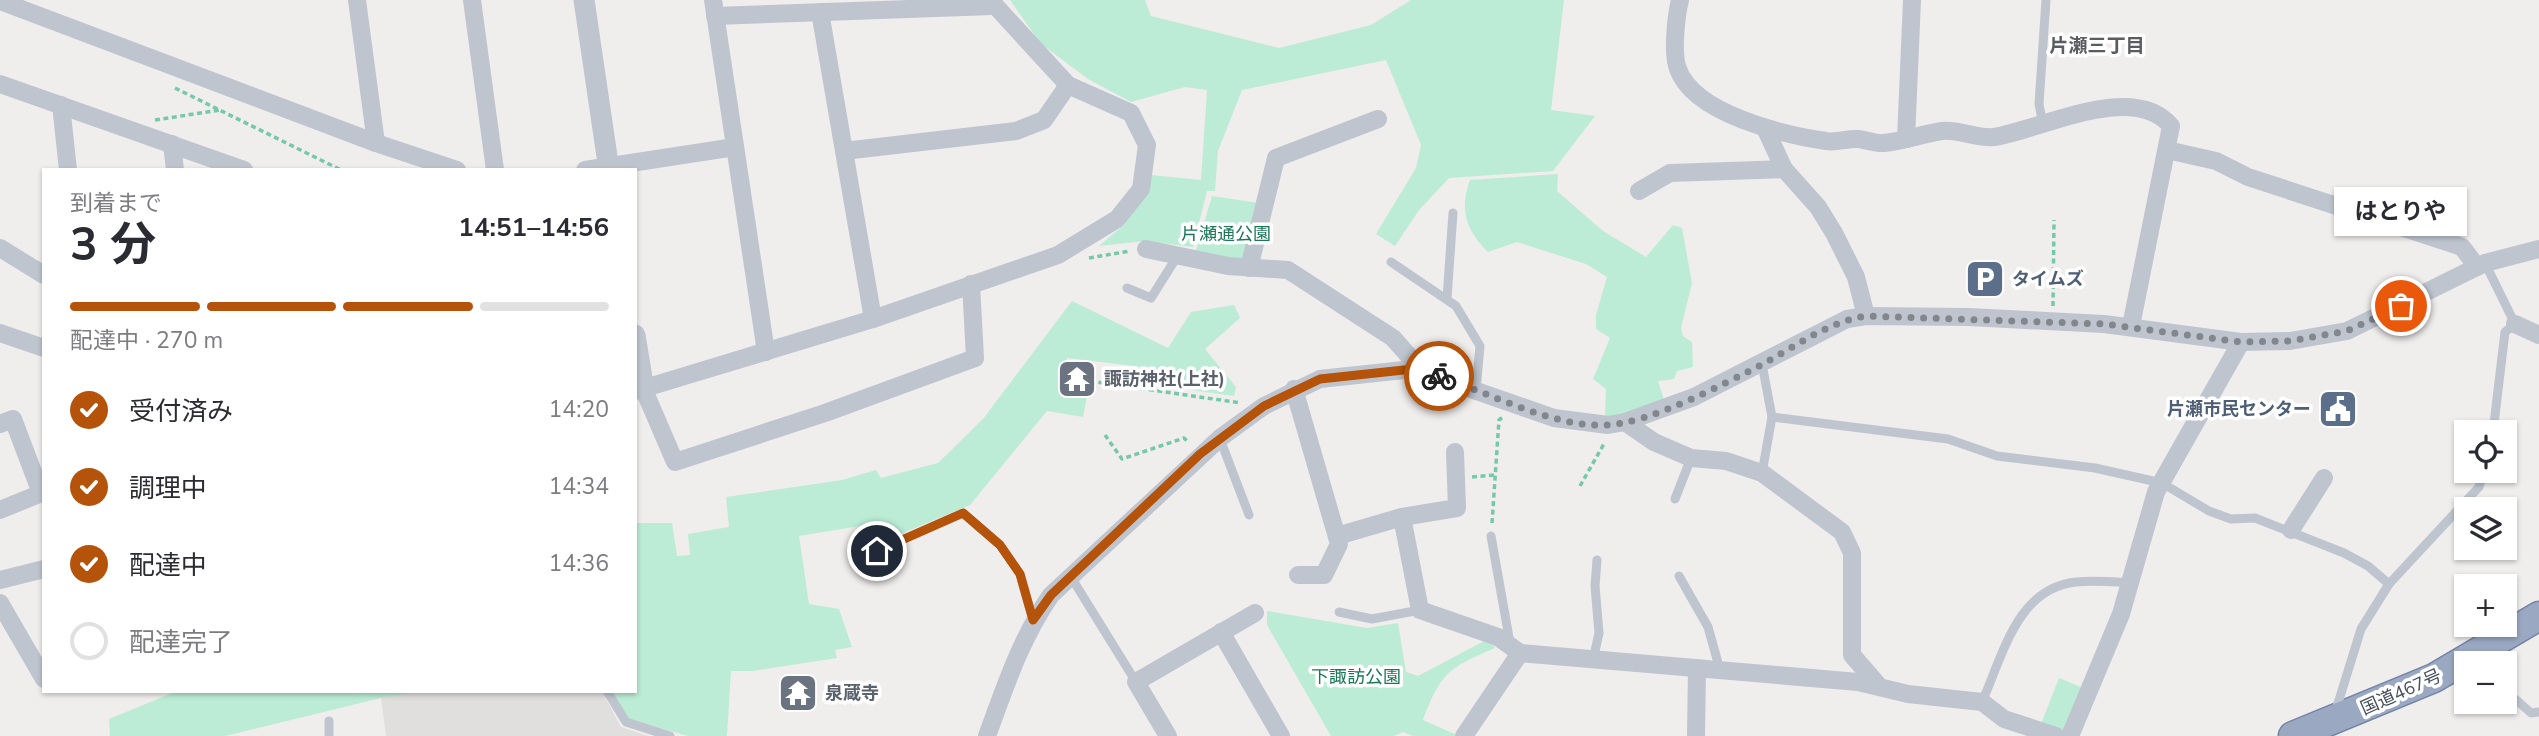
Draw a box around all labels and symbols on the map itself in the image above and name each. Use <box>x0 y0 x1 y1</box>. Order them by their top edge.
district label: 片瀬三丁目 <box>2049 33 2145 59</box>
callout: はとりや <box>2334 187 2468 236</box>
park label: 片瀬通公園 <box>1181 222 1271 246</box>
parking icon: タイムズ <box>1964 258 2006 300</box>
place label: タイムズ <box>2012 267 2084 291</box>
pin <box>2371 276 2431 336</box>
courier <box>1404 341 1474 411</box>
temple icon: 諏訪神社(上社) <box>1056 358 1098 400</box>
place label: 諏訪神社(上社) <box>1104 367 1225 391</box>
public building icon: 片瀬市民センター <box>2317 388 2359 430</box>
place label: 片瀬市民センター <box>2167 397 2311 421</box>
pin <box>847 521 907 581</box>
street label: 国道467号 <box>2357 663 2445 721</box>
park label: 下諏訪公園 <box>1311 665 1401 689</box>
temple icon: 泉蔵寺 <box>777 672 819 714</box>
place label: 泉蔵寺 <box>825 681 879 705</box>

